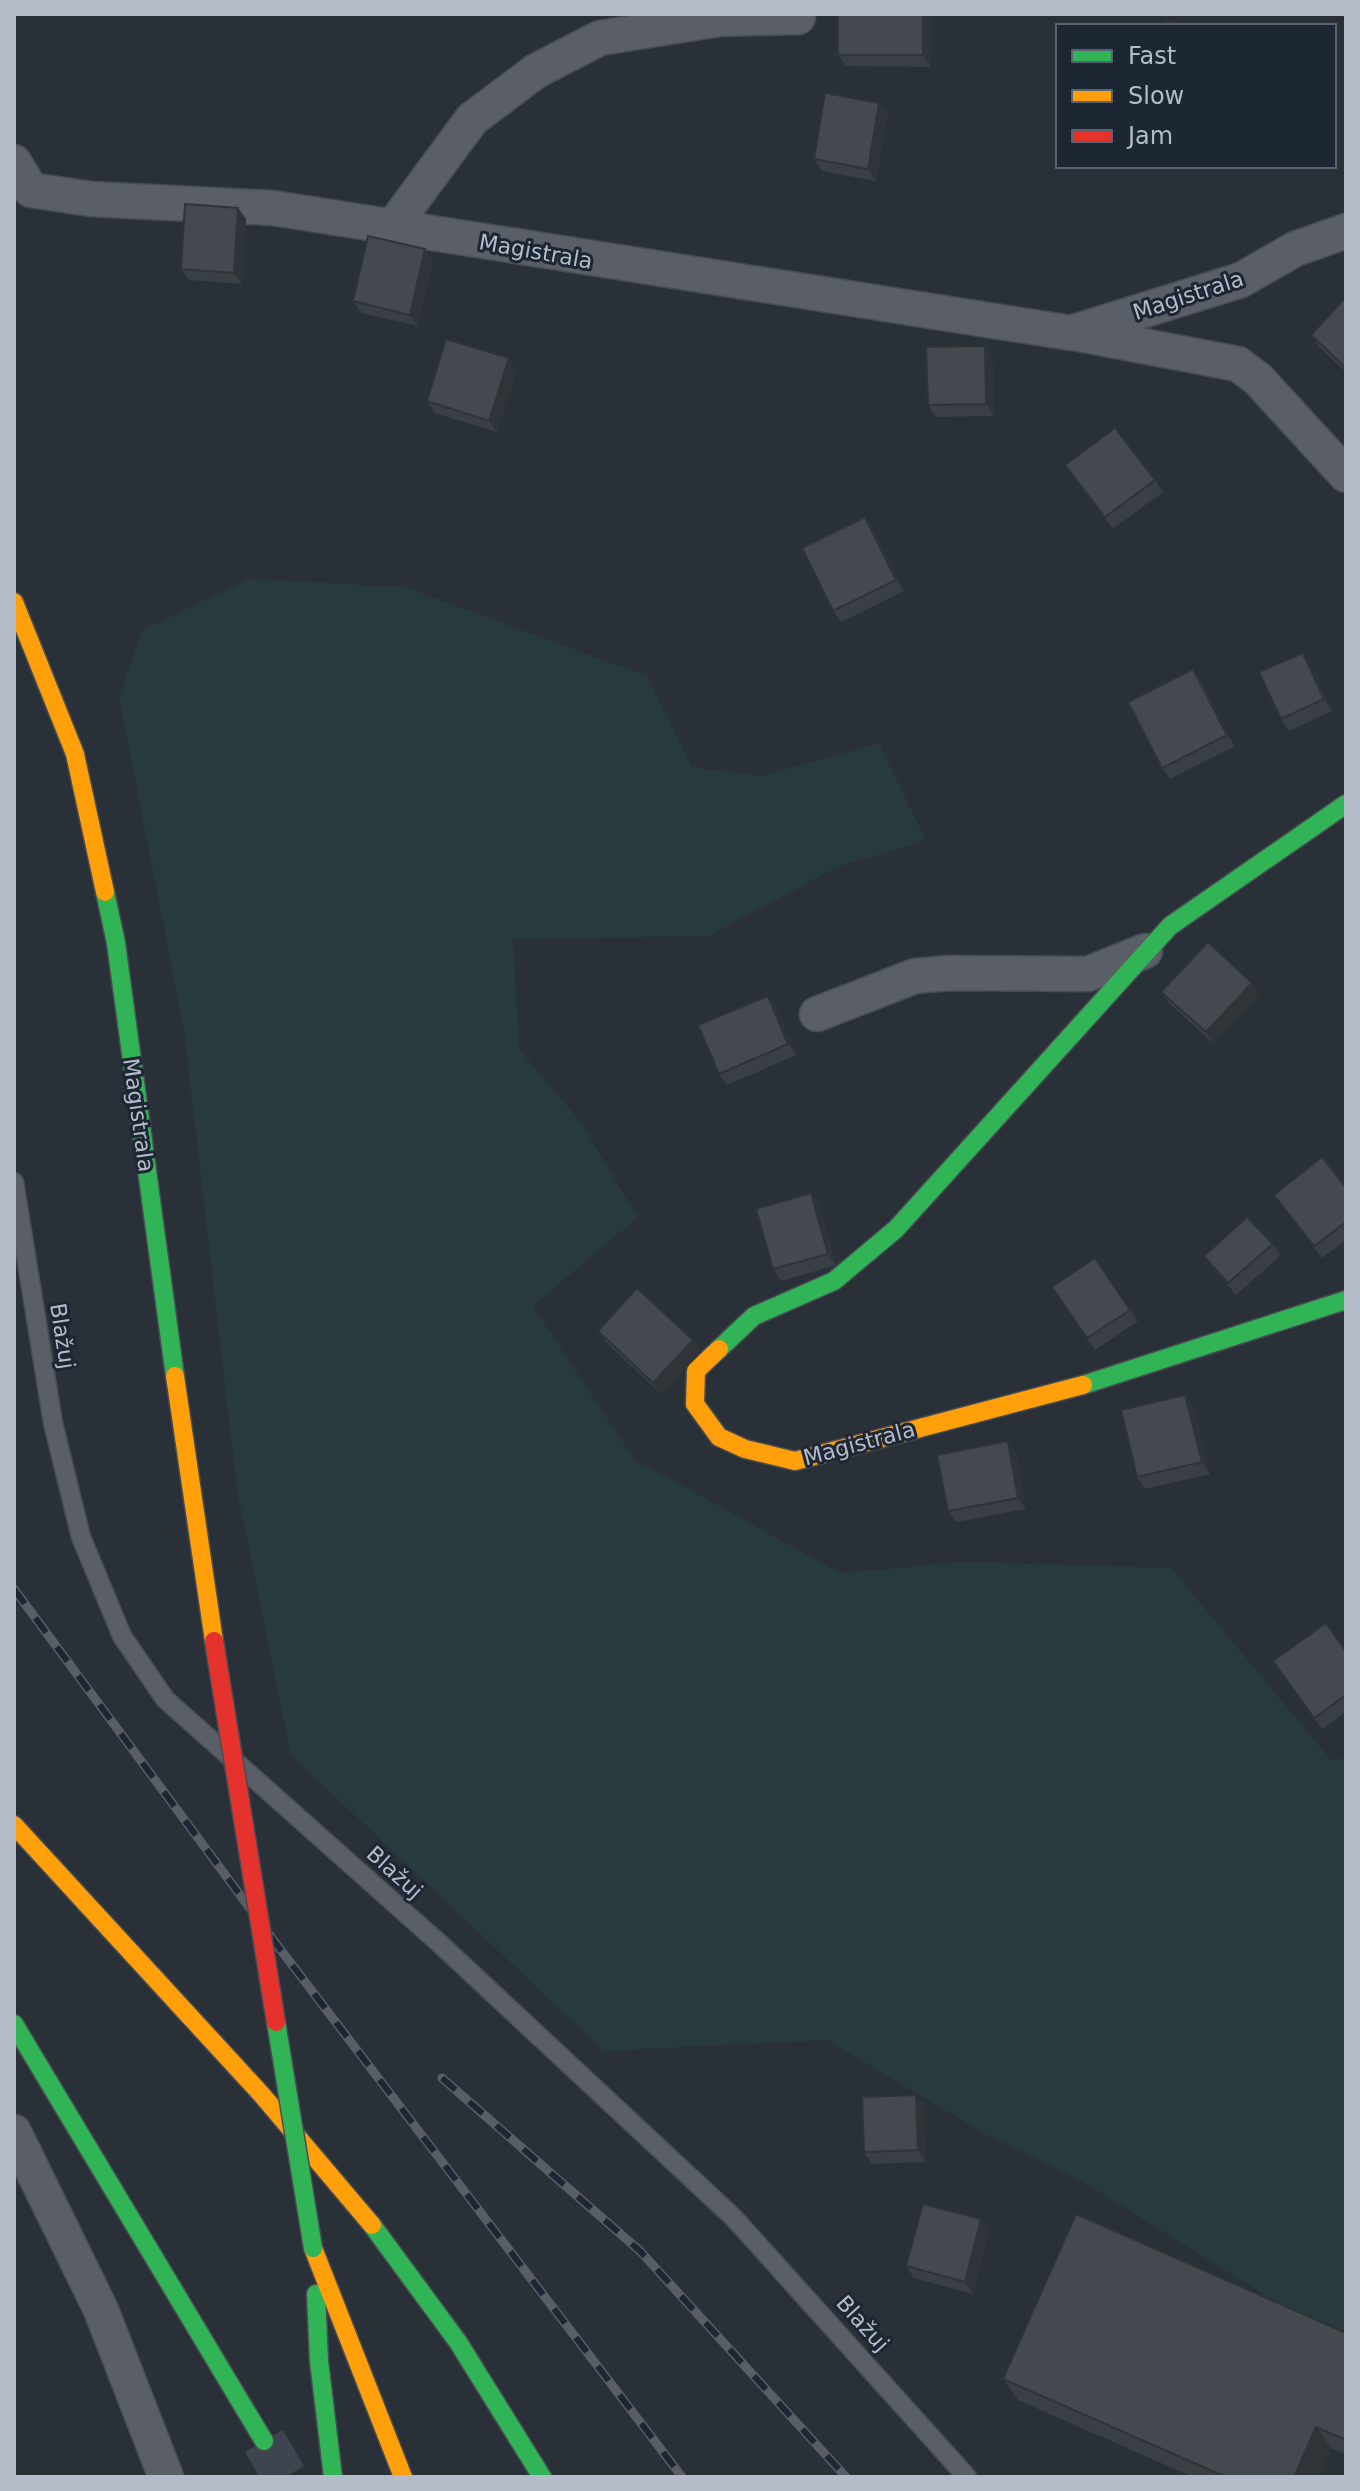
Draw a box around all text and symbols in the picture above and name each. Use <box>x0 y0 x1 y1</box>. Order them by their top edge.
legend <box>1056 24 1336 168</box>
text: Fast <box>1128 42 1176 70</box>
text: Slow <box>1128 82 1184 110</box>
text: Jam <box>1126 122 1173 150</box>
street label: Magistrala <box>477 229 595 274</box>
street label: Magistrala <box>1130 266 1247 325</box>
street label: Magistrala <box>118 1057 159 1174</box>
street label: Blažuj <box>45 1301 80 1371</box>
street label: Magistrala <box>800 1417 918 1470</box>
street label: Blažuj <box>362 1841 428 1904</box>
street label: Blažuj <box>831 2290 894 2356</box>

